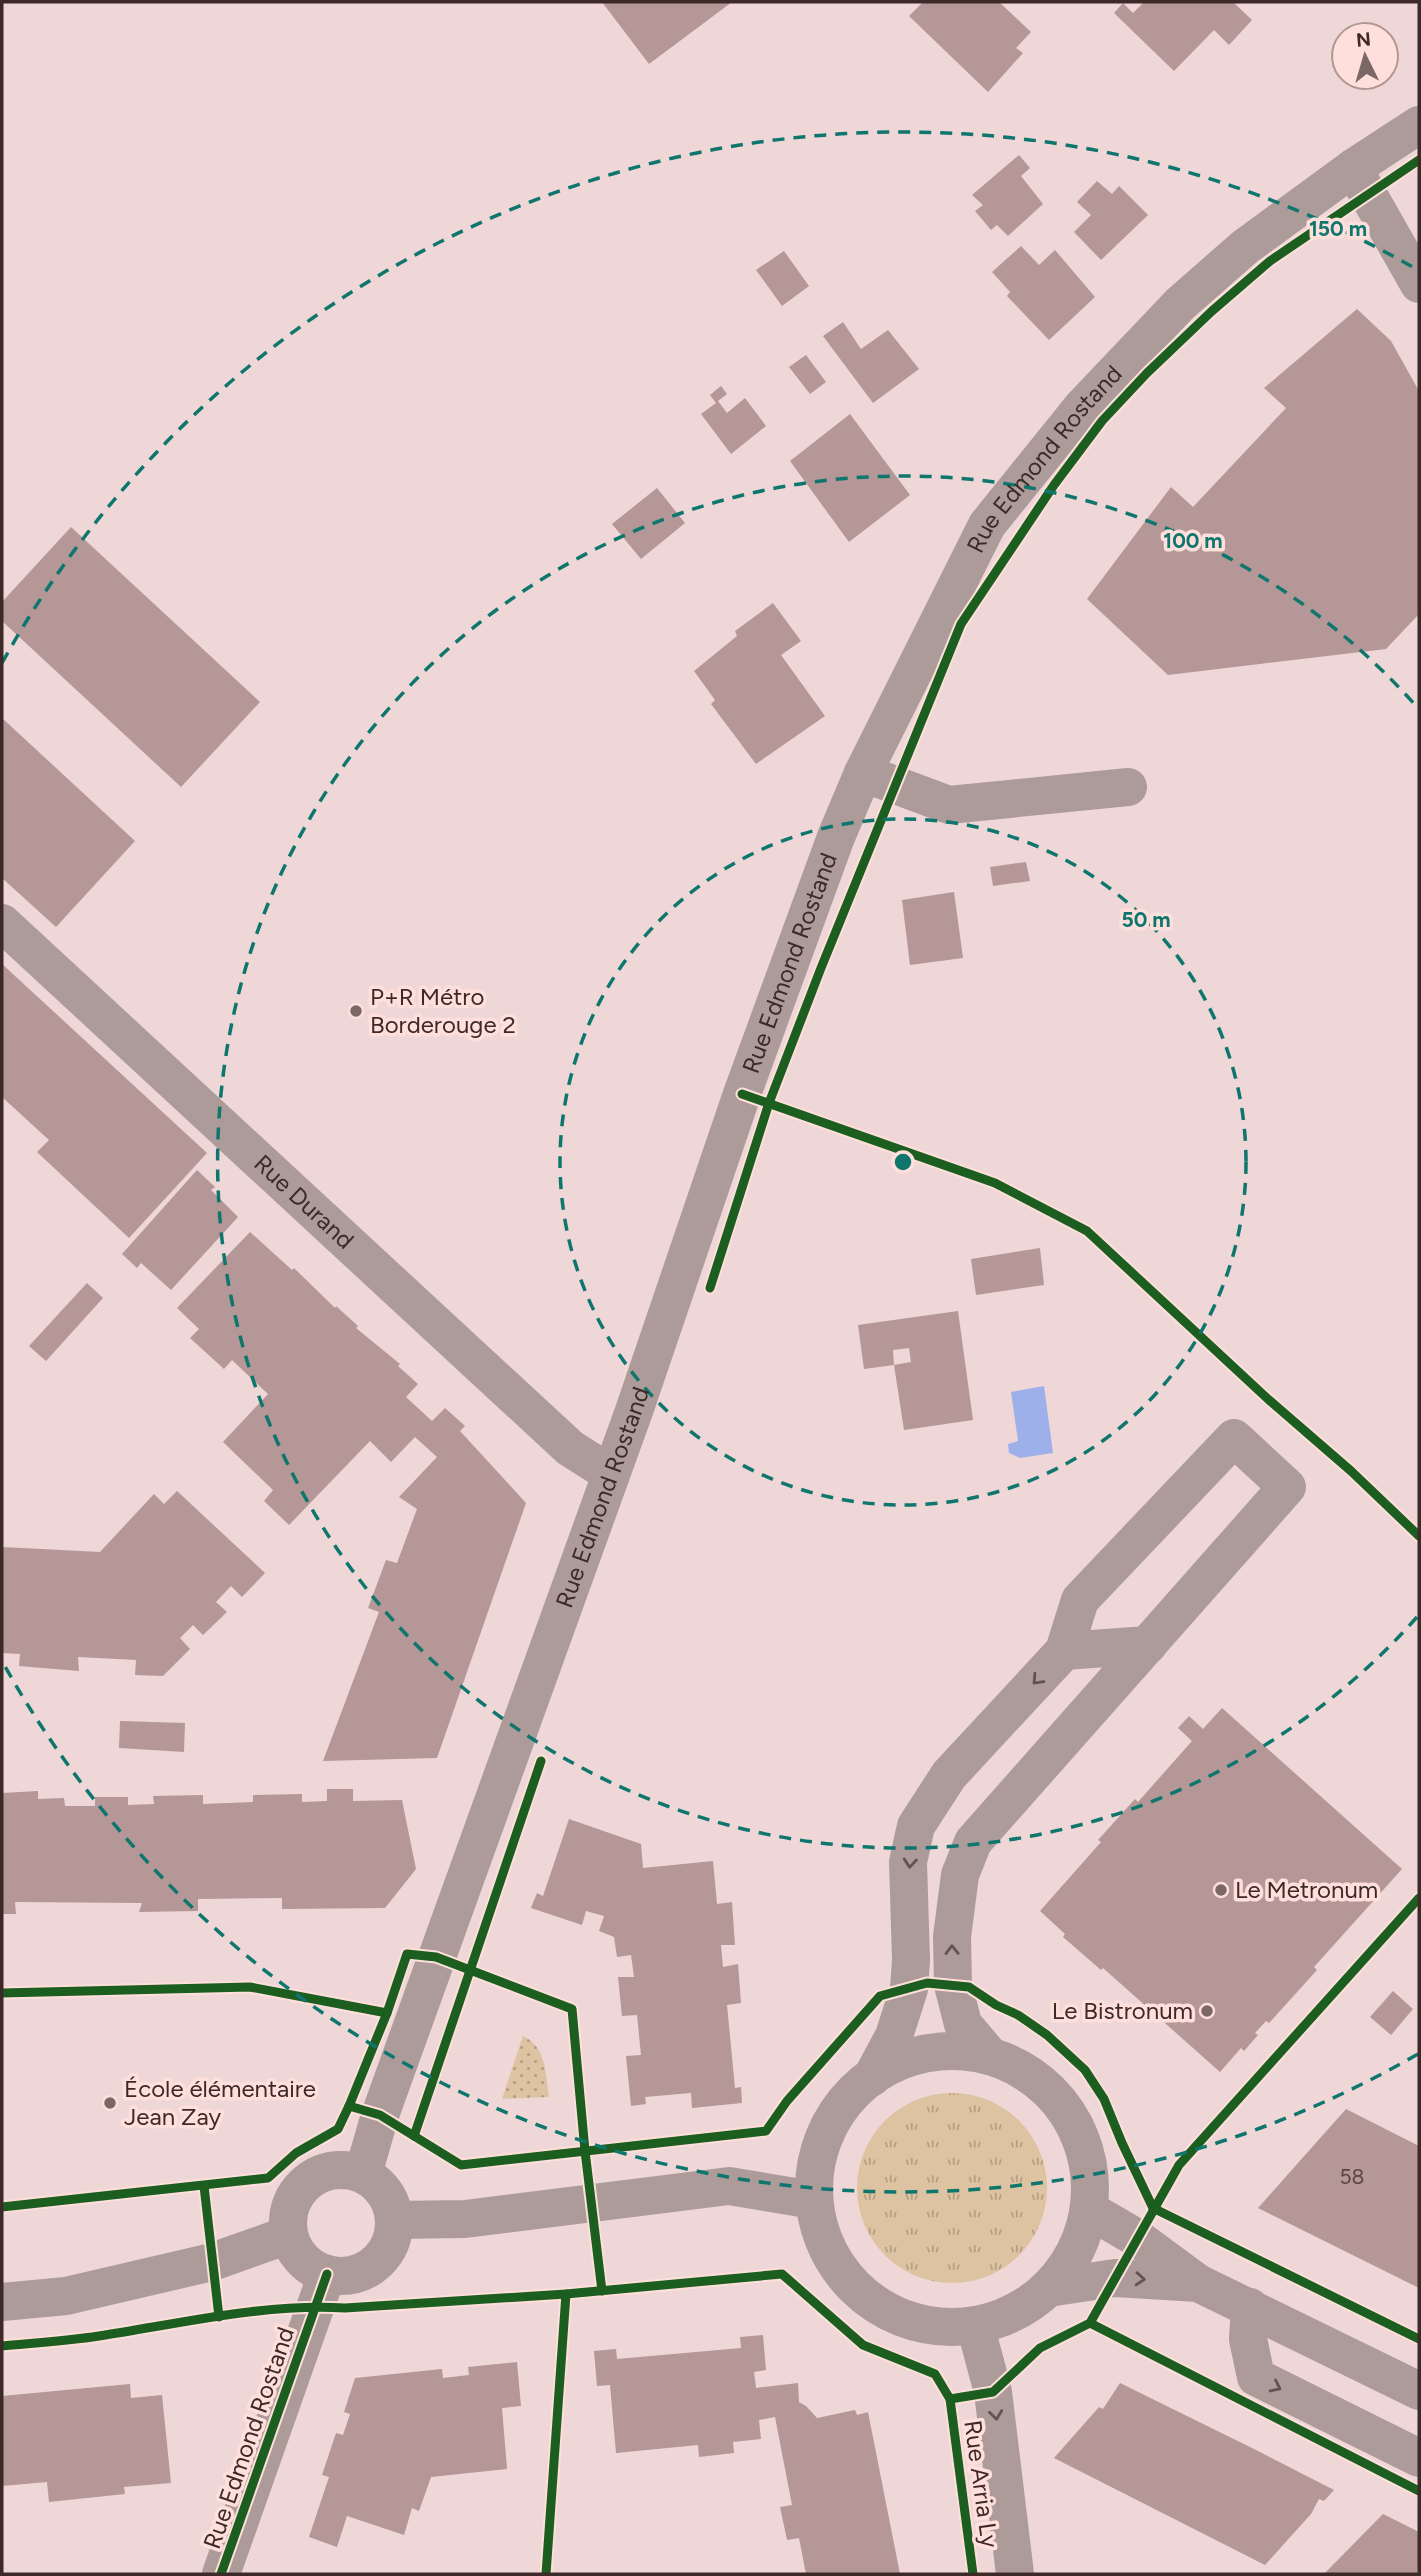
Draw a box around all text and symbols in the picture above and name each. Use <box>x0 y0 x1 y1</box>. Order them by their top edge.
north arrow <box>1330 21 1400 91</box>
text: N <box>1355 27 1372 52</box>
text: 150 m <box>1309 216 1367 241</box>
street label: Rue Edmond Rostand <box>960 359 1128 557</box>
text: 100 m <box>1163 528 1223 553</box>
street label: Rue Edmond Rostand <box>736 849 843 1077</box>
text: 50 m <box>1121 907 1171 932</box>
place label: P+R Métro Borderouge 2 <box>370 982 516 1039</box>
marker: P+R Métro Borderouge 2 <box>348 1003 364 1019</box>
street label: Rue Durand <box>248 1148 360 1255</box>
centre of rings <box>891 1150 915 1174</box>
street label: Rue Edmond Rostand <box>549 1383 655 1611</box>
one-way arrow <box>1033 1672 1045 1685</box>
one-way arrow <box>903 1857 918 1868</box>
place label: Le Metronum <box>1235 1875 1378 1904</box>
marker: Le Metronum <box>1213 1882 1229 1898</box>
one-way arrow <box>944 1944 960 1955</box>
place label: Le Bistronum <box>1052 1996 1193 2025</box>
marker: Le Bistronum <box>1199 2003 1215 2019</box>
place label: École élémentaire Jean Zay <box>124 2074 316 2131</box>
marker: École élémentaire Jean Zay <box>102 2095 118 2111</box>
house number: 58 <box>1340 2164 1364 2189</box>
one-way arrow <box>1135 2271 1146 2286</box>
street label: Rue Edmond Rostand <box>197 2323 300 2552</box>
one-way arrow <box>1269 2378 1281 2392</box>
one-way arrow <box>988 2410 1003 2421</box>
street label: Rue Arria Ly <box>958 2418 1005 2550</box>

